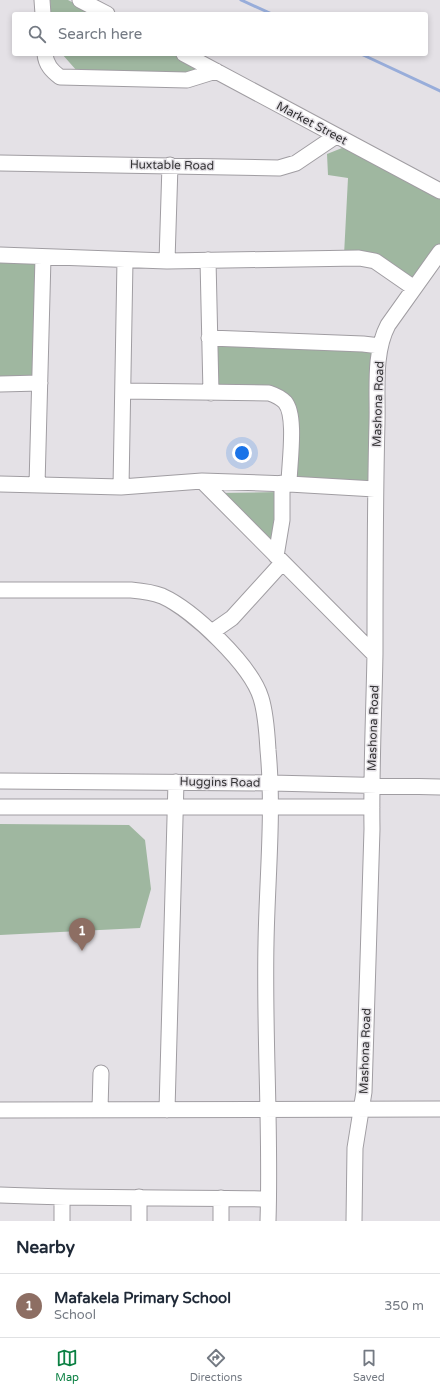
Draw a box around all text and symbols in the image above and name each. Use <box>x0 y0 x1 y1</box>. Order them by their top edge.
search box <box>12 12 428 56</box>
icon: search <box>26 23 48 45</box>
text: Search here <box>58 25 142 43</box>
street label: Market Street <box>274 98 350 148</box>
street label: Huxtable Road <box>130 157 214 173</box>
street label: Mashona Road <box>370 361 386 447</box>
your location <box>232 443 252 463</box>
street label: Mashona Road <box>365 685 381 771</box>
street label: Huggins Road <box>180 774 260 790</box>
pin: 1 <box>69 918 95 951</box>
street label: Mashona Road <box>357 1008 373 1094</box>
text: Nearby <box>16 1237 75 1258</box>
text: Mafakela Primary School <box>54 1289 231 1307</box>
text: 1 <box>25 1298 33 1314</box>
text: 350 m <box>384 1298 424 1314</box>
text: School <box>54 1307 96 1323</box>
tab: Map <box>55 1347 79 1384</box>
tab: Directions <box>190 1347 242 1384</box>
tab: Saved <box>353 1347 385 1384</box>

